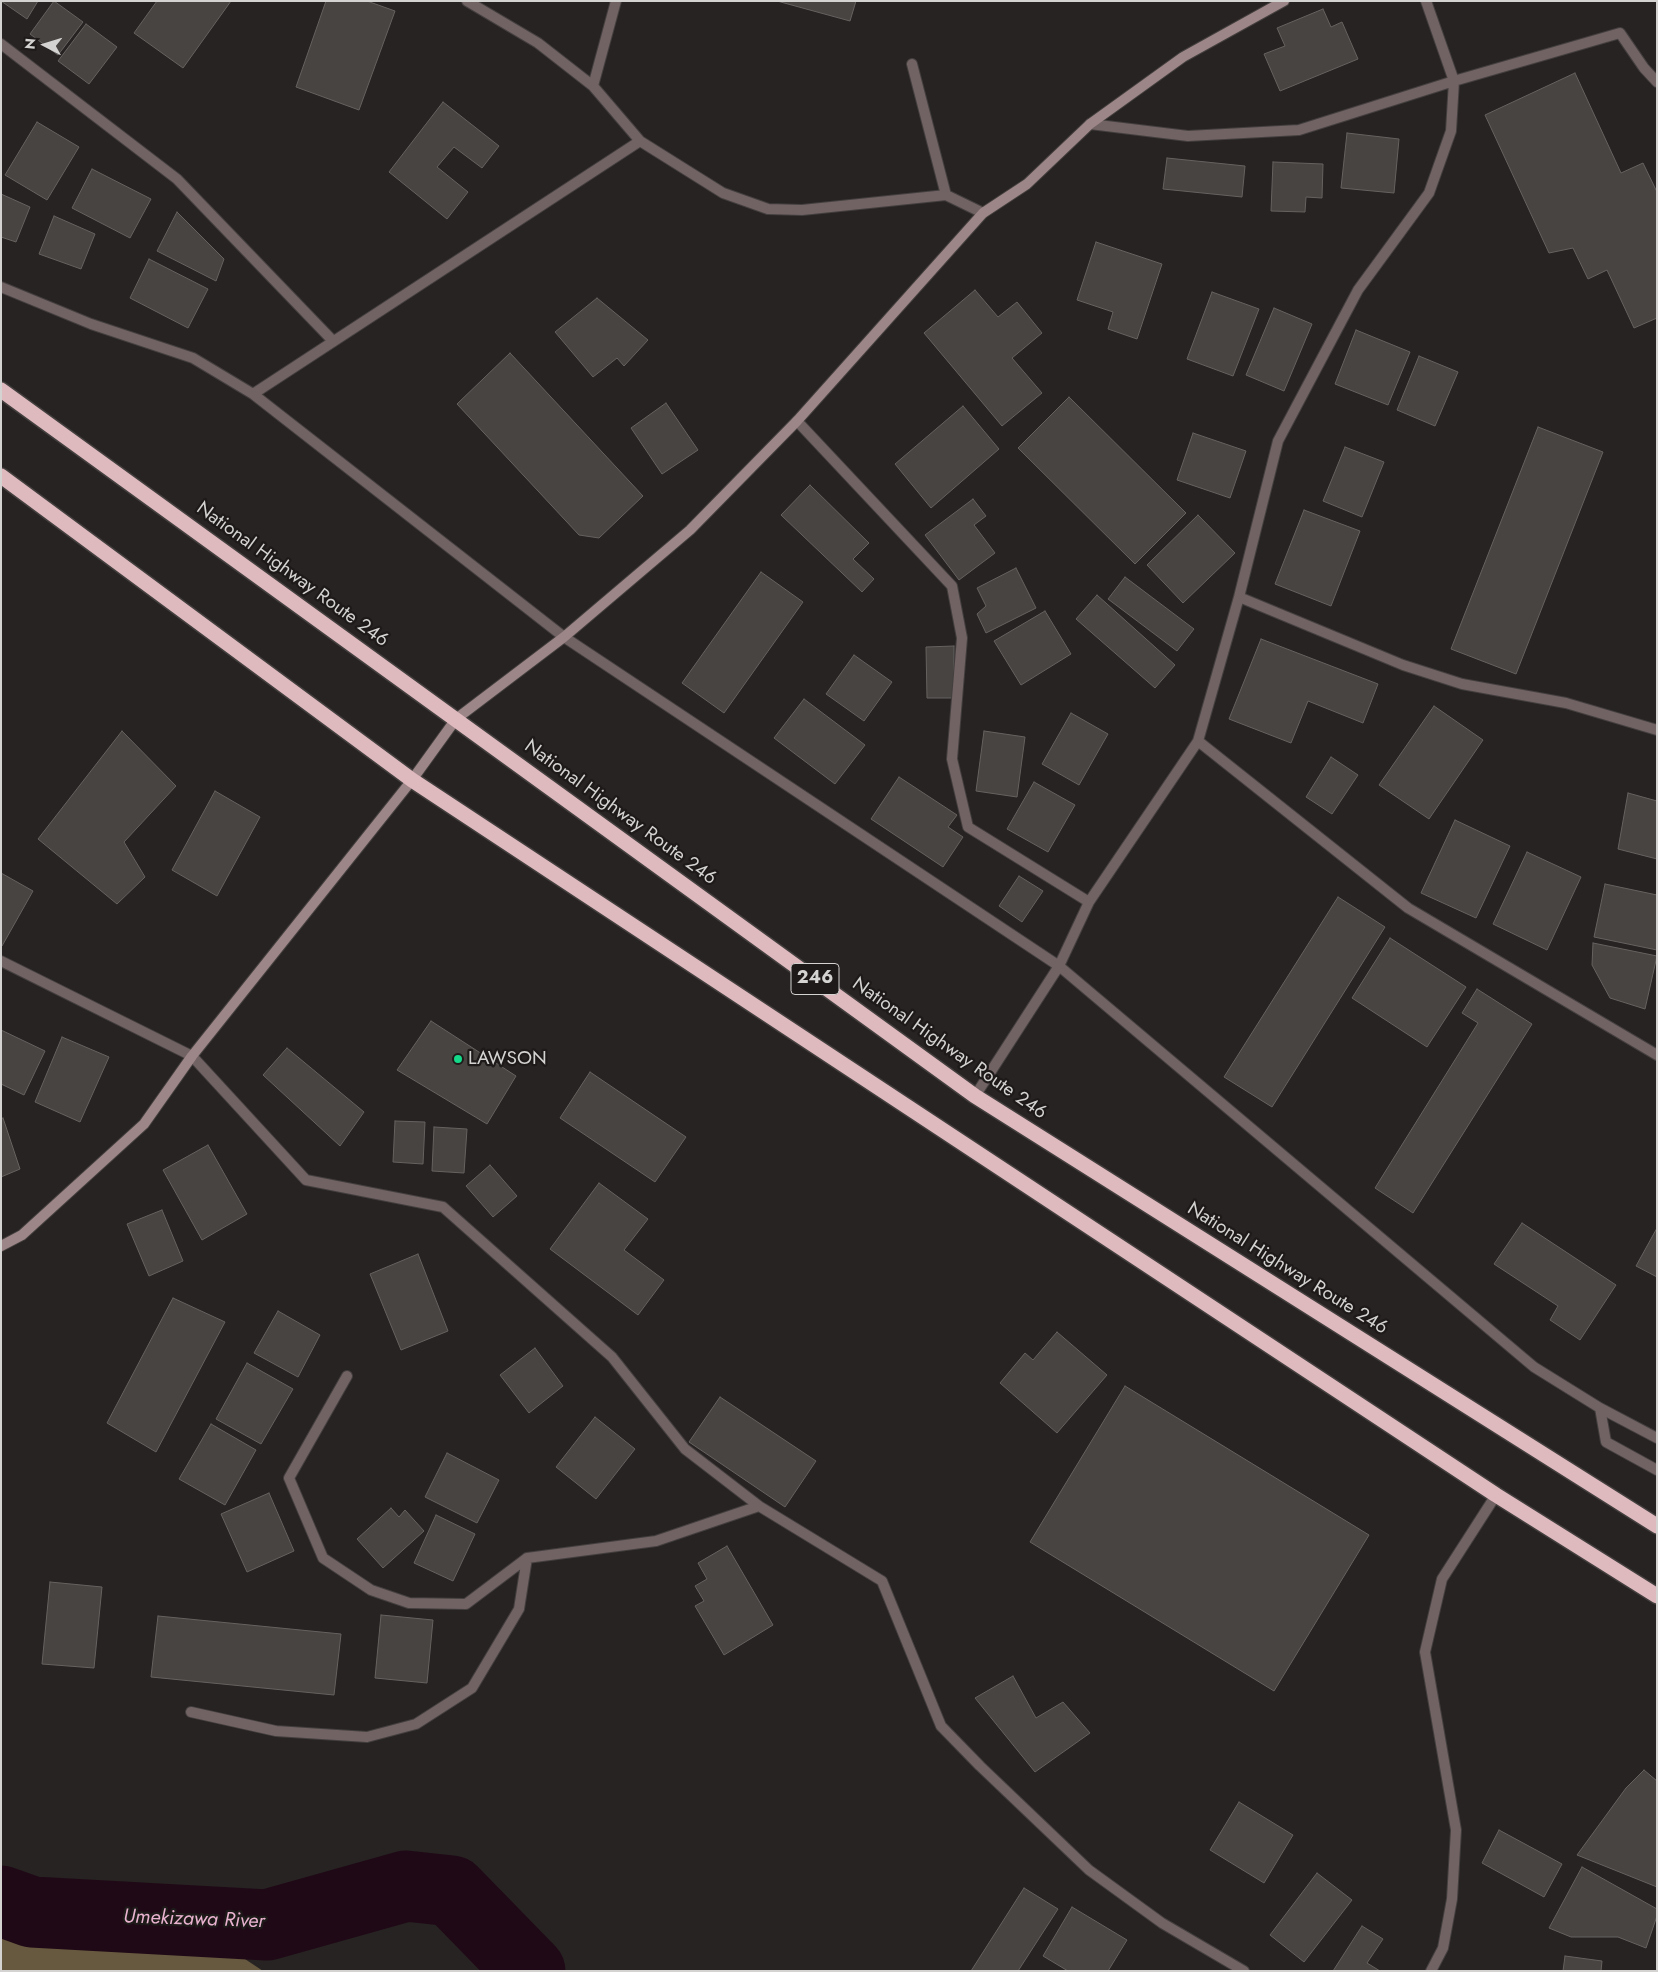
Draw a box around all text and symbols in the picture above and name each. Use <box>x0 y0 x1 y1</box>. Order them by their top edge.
north arrow <box>20 20 70 70</box>
text: N <box>20 37 41 50</box>
street label: National Highway Route 246 <box>191 498 393 652</box>
street label: National Highway Route 246 <box>519 736 721 890</box>
road number: 246 <box>791 964 839 994</box>
street label: National Highway Route 246 <box>847 973 1051 1125</box>
place label: LAWSON <box>468 1048 547 1070</box>
marker: LAWSON <box>452 1053 464 1065</box>
street label: National Highway Route 246 <box>1183 1198 1391 1340</box>
water label: Umekizawa River <box>123 1906 265 1934</box>

